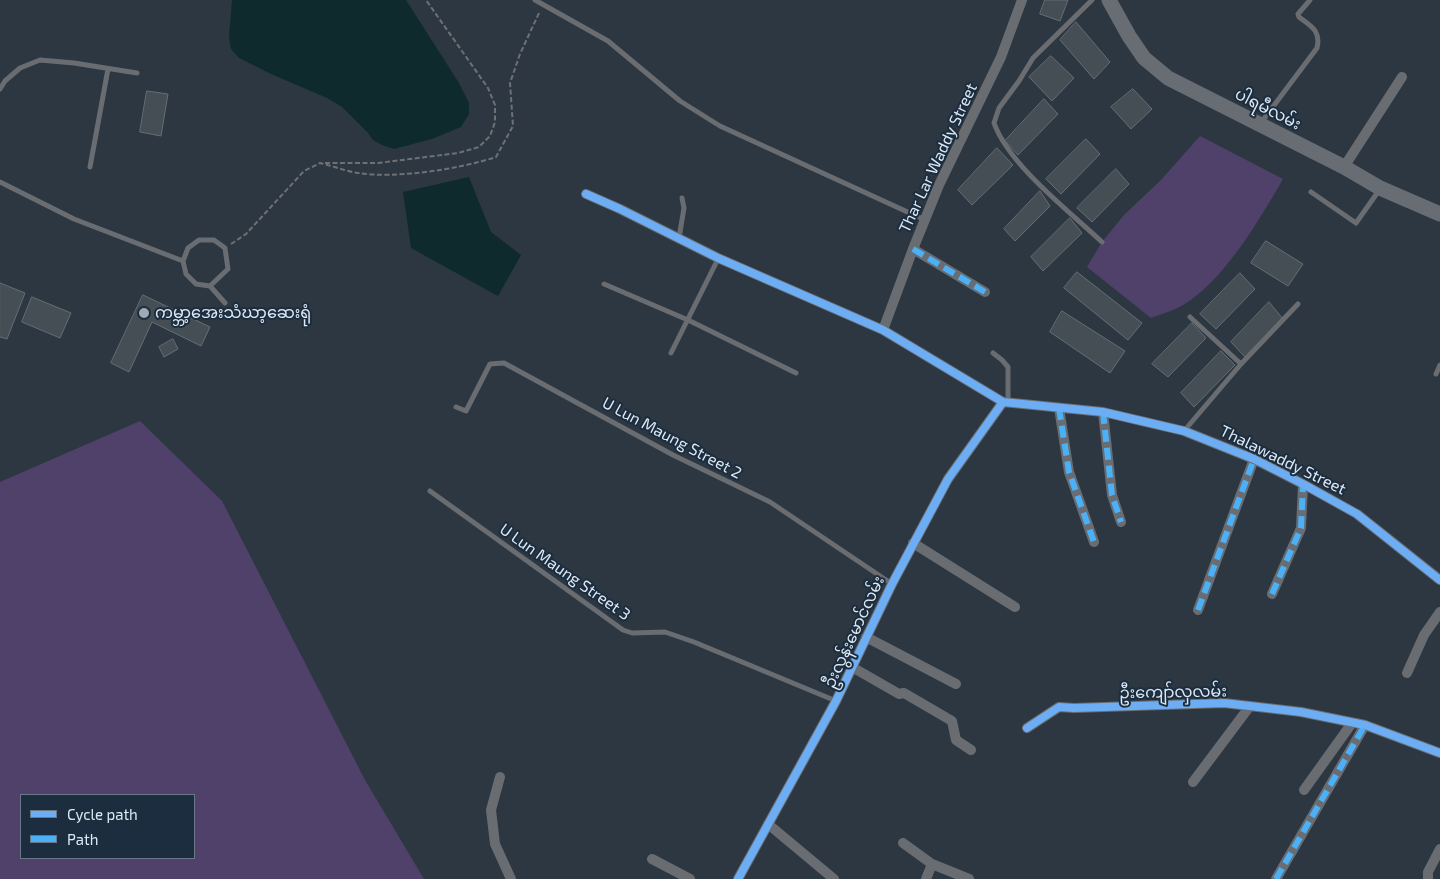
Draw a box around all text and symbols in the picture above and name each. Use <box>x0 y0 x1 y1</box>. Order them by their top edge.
street label: Thar Lar Waddy Street <box>895 80 981 236</box>
street label: ပါရမီလမ်း <box>1232 84 1304 134</box>
place label: ကမ္ဘာ့အေးသံဃာ့ဆေးရုံ <box>155 303 311 323</box>
marker: ကမ္ဘာ့အေးသံဃာ့ဆေးရုံ <box>137 306 151 320</box>
street label: U Lun Maung Street 2 <box>599 393 745 483</box>
street label: Thalawaddy Street <box>1217 421 1349 499</box>
street label: U Lun Maung Street 3 <box>496 520 634 624</box>
street label: ဦးလွန်းမောင်လမ်း <box>820 573 888 691</box>
street label: ဦးကျော်လှလမ်း <box>1119 681 1227 703</box>
legend <box>20 794 195 859</box>
text: Cycle path <box>67 805 138 823</box>
text: Path <box>67 830 98 848</box>

